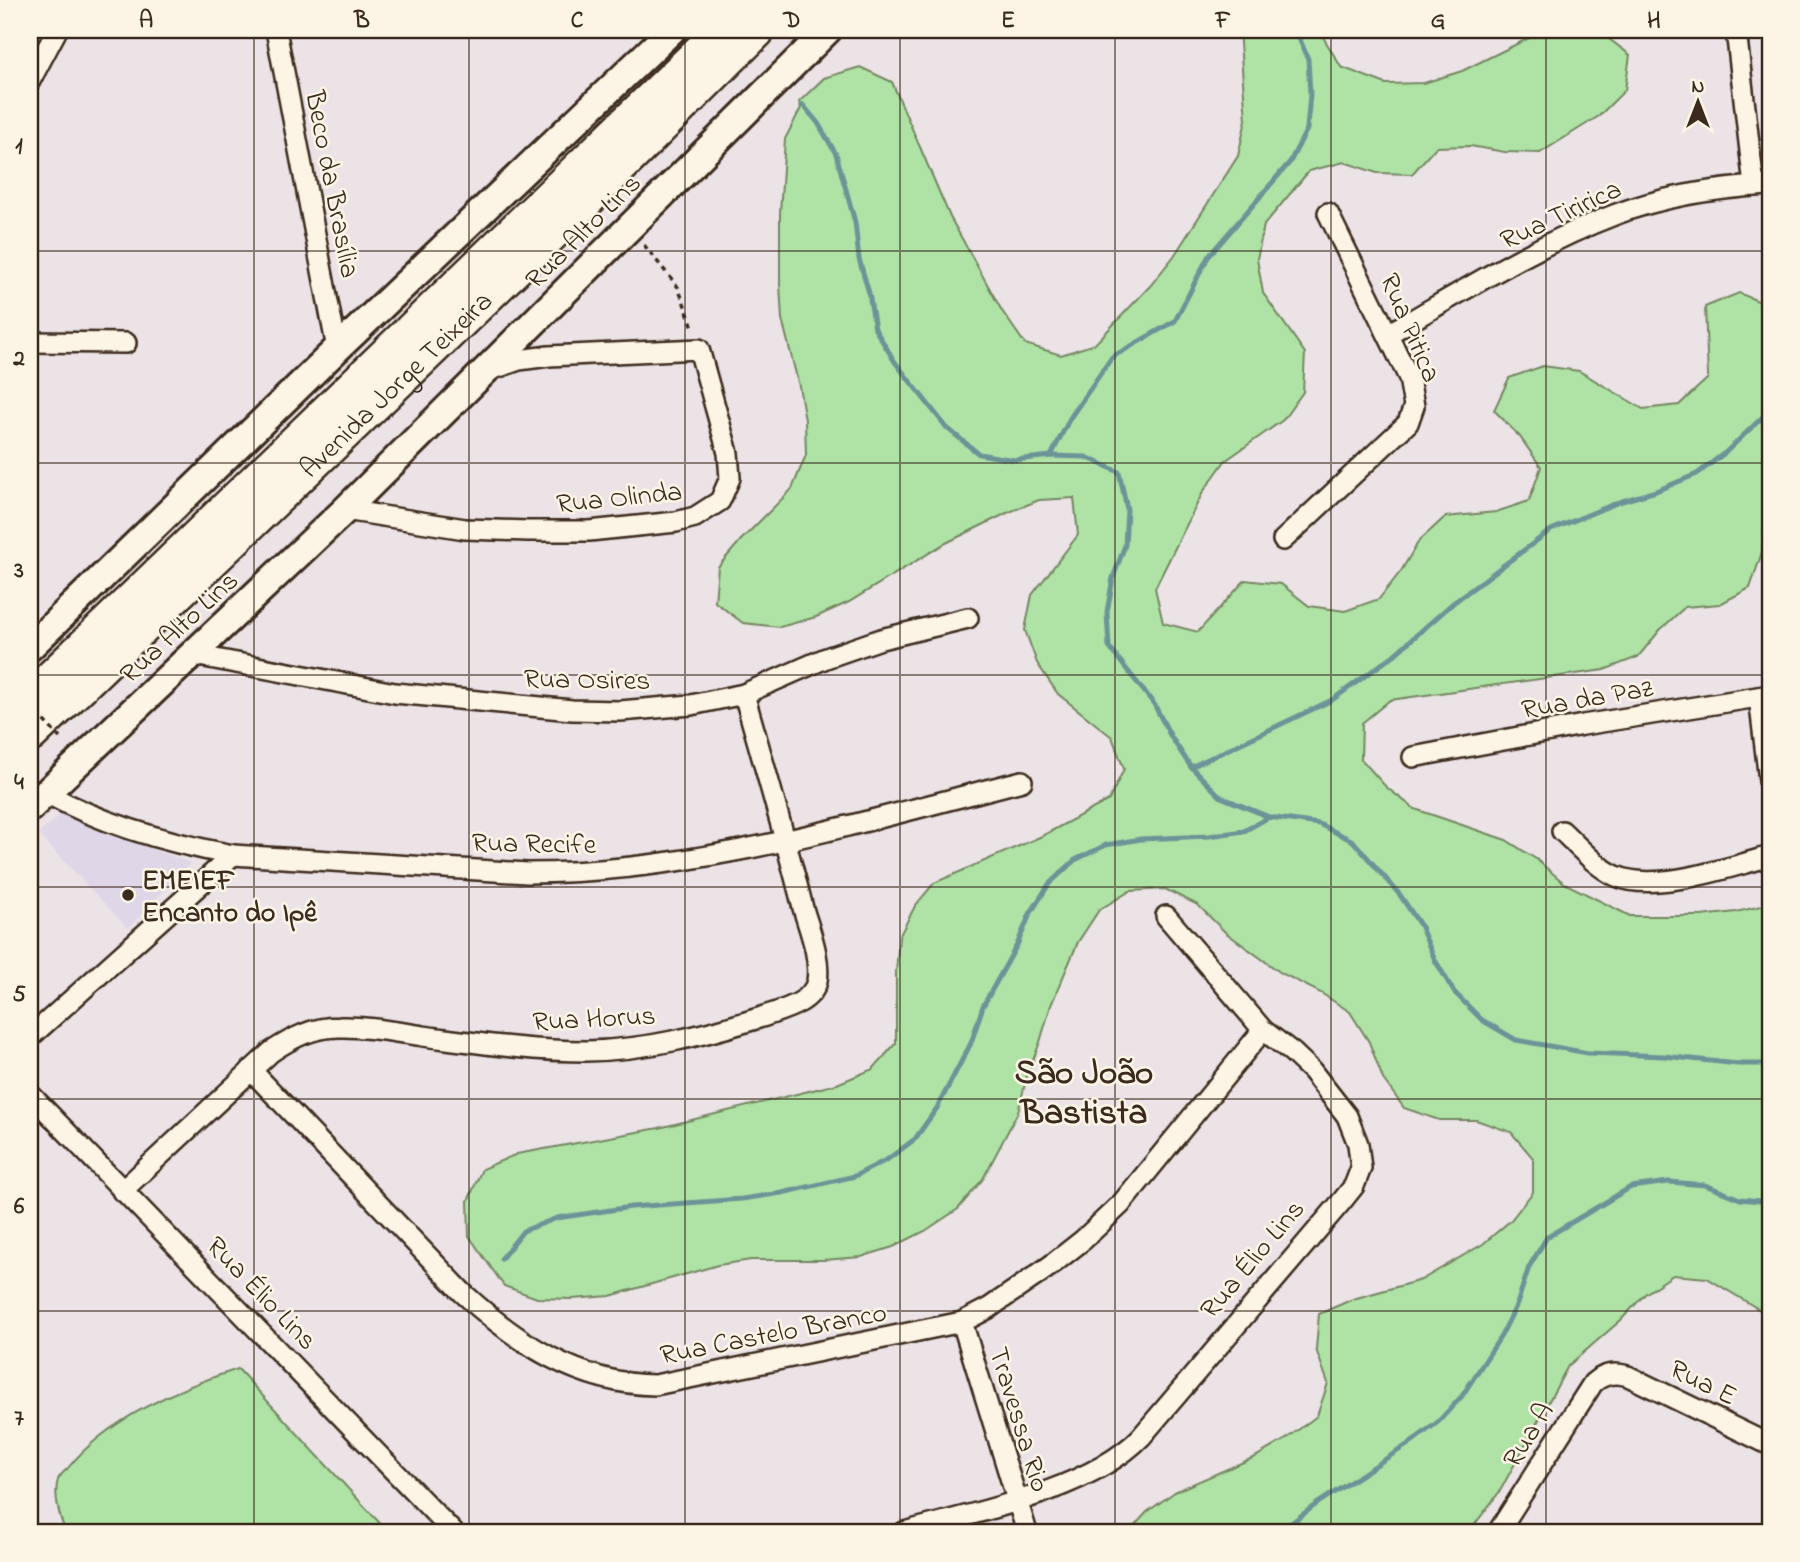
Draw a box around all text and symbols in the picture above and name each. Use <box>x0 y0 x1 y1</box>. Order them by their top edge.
text: A <box>139 5 153 38</box>
text: B <box>353 5 370 38</box>
text: C <box>571 5 584 38</box>
text: D <box>783 5 800 38</box>
text: E <box>1001 5 1015 38</box>
text: F <box>1215 5 1231 38</box>
text: G <box>1431 5 1445 38</box>
text: H <box>1647 5 1661 38</box>
north arrow <box>1664 66 1734 136</box>
text: N <box>1692 74 1705 101</box>
street label: Beco da Brasília <box>292 86 369 282</box>
text: 1 <box>15 131 23 164</box>
street label: Rua Alto Lins <box>517 165 652 300</box>
street label: Rua Tiririca <box>1494 170 1629 262</box>
street label: Rua Pitica <box>1367 267 1450 389</box>
street label: Avenida Jorge Teixeira <box>291 283 503 489</box>
text: 2 <box>12 343 25 376</box>
street label: Rua Olinda <box>554 472 684 526</box>
text: 3 <box>13 555 24 588</box>
street label: Rua Alto Lins <box>112 562 249 695</box>
street label: Rua Osires <box>523 660 651 703</box>
street label: Rua da Paz <box>1519 669 1657 732</box>
text: 4 <box>14 767 24 800</box>
street label: Rua Recife <box>471 824 597 867</box>
place label: EMEIEF Encanto do Ipê <box>142 862 318 935</box>
marker: EMEIEF Encanto do Ipê <box>120 887 136 903</box>
text: 5 <box>12 979 26 1012</box>
street label: Rua Horus <box>532 997 657 1044</box>
district label: São João Bastista <box>1015 1049 1153 1140</box>
text: 6 <box>14 1191 25 1224</box>
street label: Rua Élio Lins <box>1191 1191 1316 1329</box>
street label: Rua Élio Lins <box>195 1228 326 1361</box>
street label: Rua Castelo Branco <box>657 1293 890 1377</box>
street label: Travessa Rio <box>976 1342 1059 1498</box>
street label: Rua E <box>1662 1350 1743 1418</box>
street label: Rua A <box>1494 1395 1566 1477</box>
text: 7 <box>14 1403 24 1436</box>

